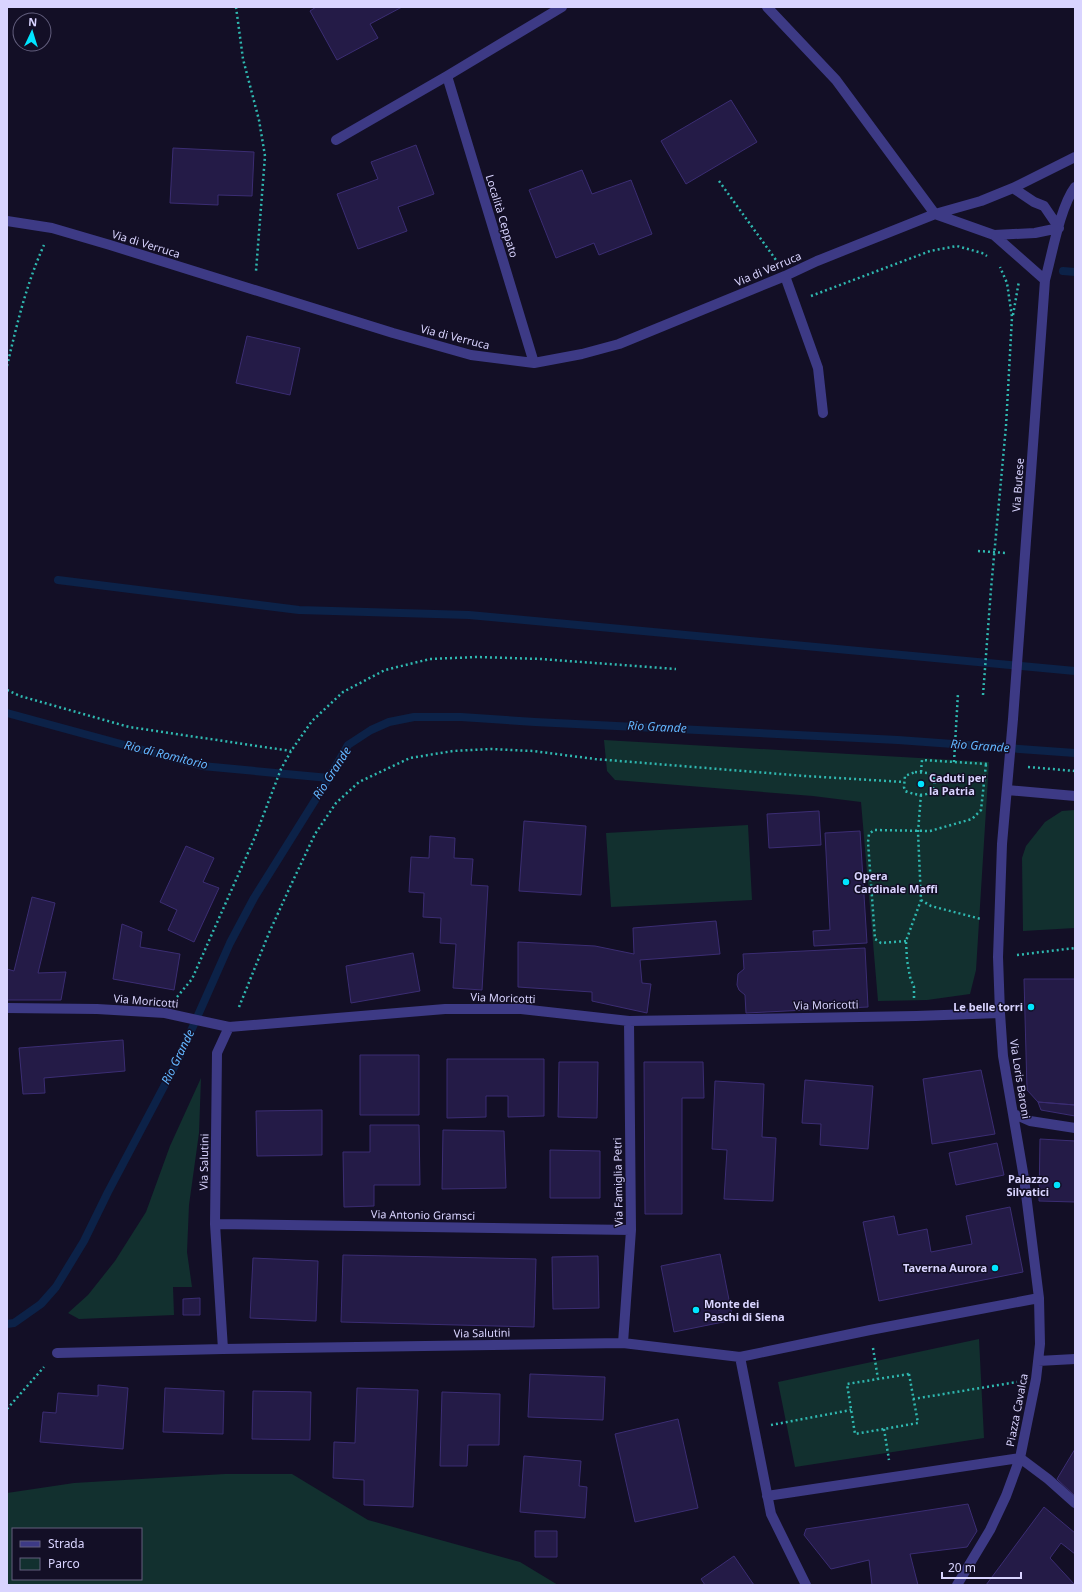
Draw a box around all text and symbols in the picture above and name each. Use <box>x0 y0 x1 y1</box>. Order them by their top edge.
north arrow <box>12 12 52 52</box>
text: N <box>28 14 38 29</box>
street label: Località Ceppato <box>483 173 522 260</box>
street label: Via di Verruca <box>110 226 182 261</box>
street label: Via di Verruca <box>732 248 803 289</box>
street label: Via di Verruca <box>419 321 491 352</box>
street label: Via Butese <box>1008 457 1027 512</box>
water label: Rio Grande <box>627 716 687 737</box>
water label: Rio Grande <box>950 735 1010 756</box>
water label: Rio di Romitorio <box>123 736 210 773</box>
water label: Rio Grande <box>308 743 355 802</box>
place label: Caduti per la Patria <box>929 770 986 798</box>
marker: Caduti per la Patria <box>916 779 926 789</box>
place label: Opera Cardinale Maffi <box>854 868 938 896</box>
marker: Opera Cardinale Maffi <box>841 877 851 887</box>
street label: Via Moricotti <box>470 989 536 1006</box>
street label: Via Moricotti <box>113 990 179 1011</box>
street label: Via Moricotti <box>793 996 859 1013</box>
place label: Le belle torri <box>953 999 1023 1014</box>
marker: Le belle torri <box>1026 1002 1036 1012</box>
water label: Rio Grande <box>157 1026 198 1087</box>
street label: Via Loris Baroni <box>1007 1038 1034 1120</box>
street label: Via Salutini <box>196 1133 211 1191</box>
street label: Via Famiglia Petri <box>609 1137 626 1227</box>
place label: Palazzo Silvatici <box>1006 1171 1049 1199</box>
marker: Palazzo Silvatici <box>1052 1180 1062 1190</box>
street label: Via Antonio Gramsci <box>371 1206 475 1223</box>
place label: Taverna Aurora <box>903 1260 987 1275</box>
marker: Taverna Aurora <box>990 1263 1000 1273</box>
place label: Monte dei Paschi di Siena <box>704 1296 785 1324</box>
marker: Monte dei Paschi di Siena <box>691 1305 701 1315</box>
street label: Via Salutini <box>453 1325 511 1340</box>
street label: Piazza Cavalca <box>1002 1372 1031 1448</box>
legend <box>12 1528 142 1580</box>
text: Strada <box>48 1535 84 1552</box>
scale bar <box>942 1554 1021 1580</box>
text: Parco <box>48 1555 80 1572</box>
text: 20 m <box>948 1559 976 1576</box>

